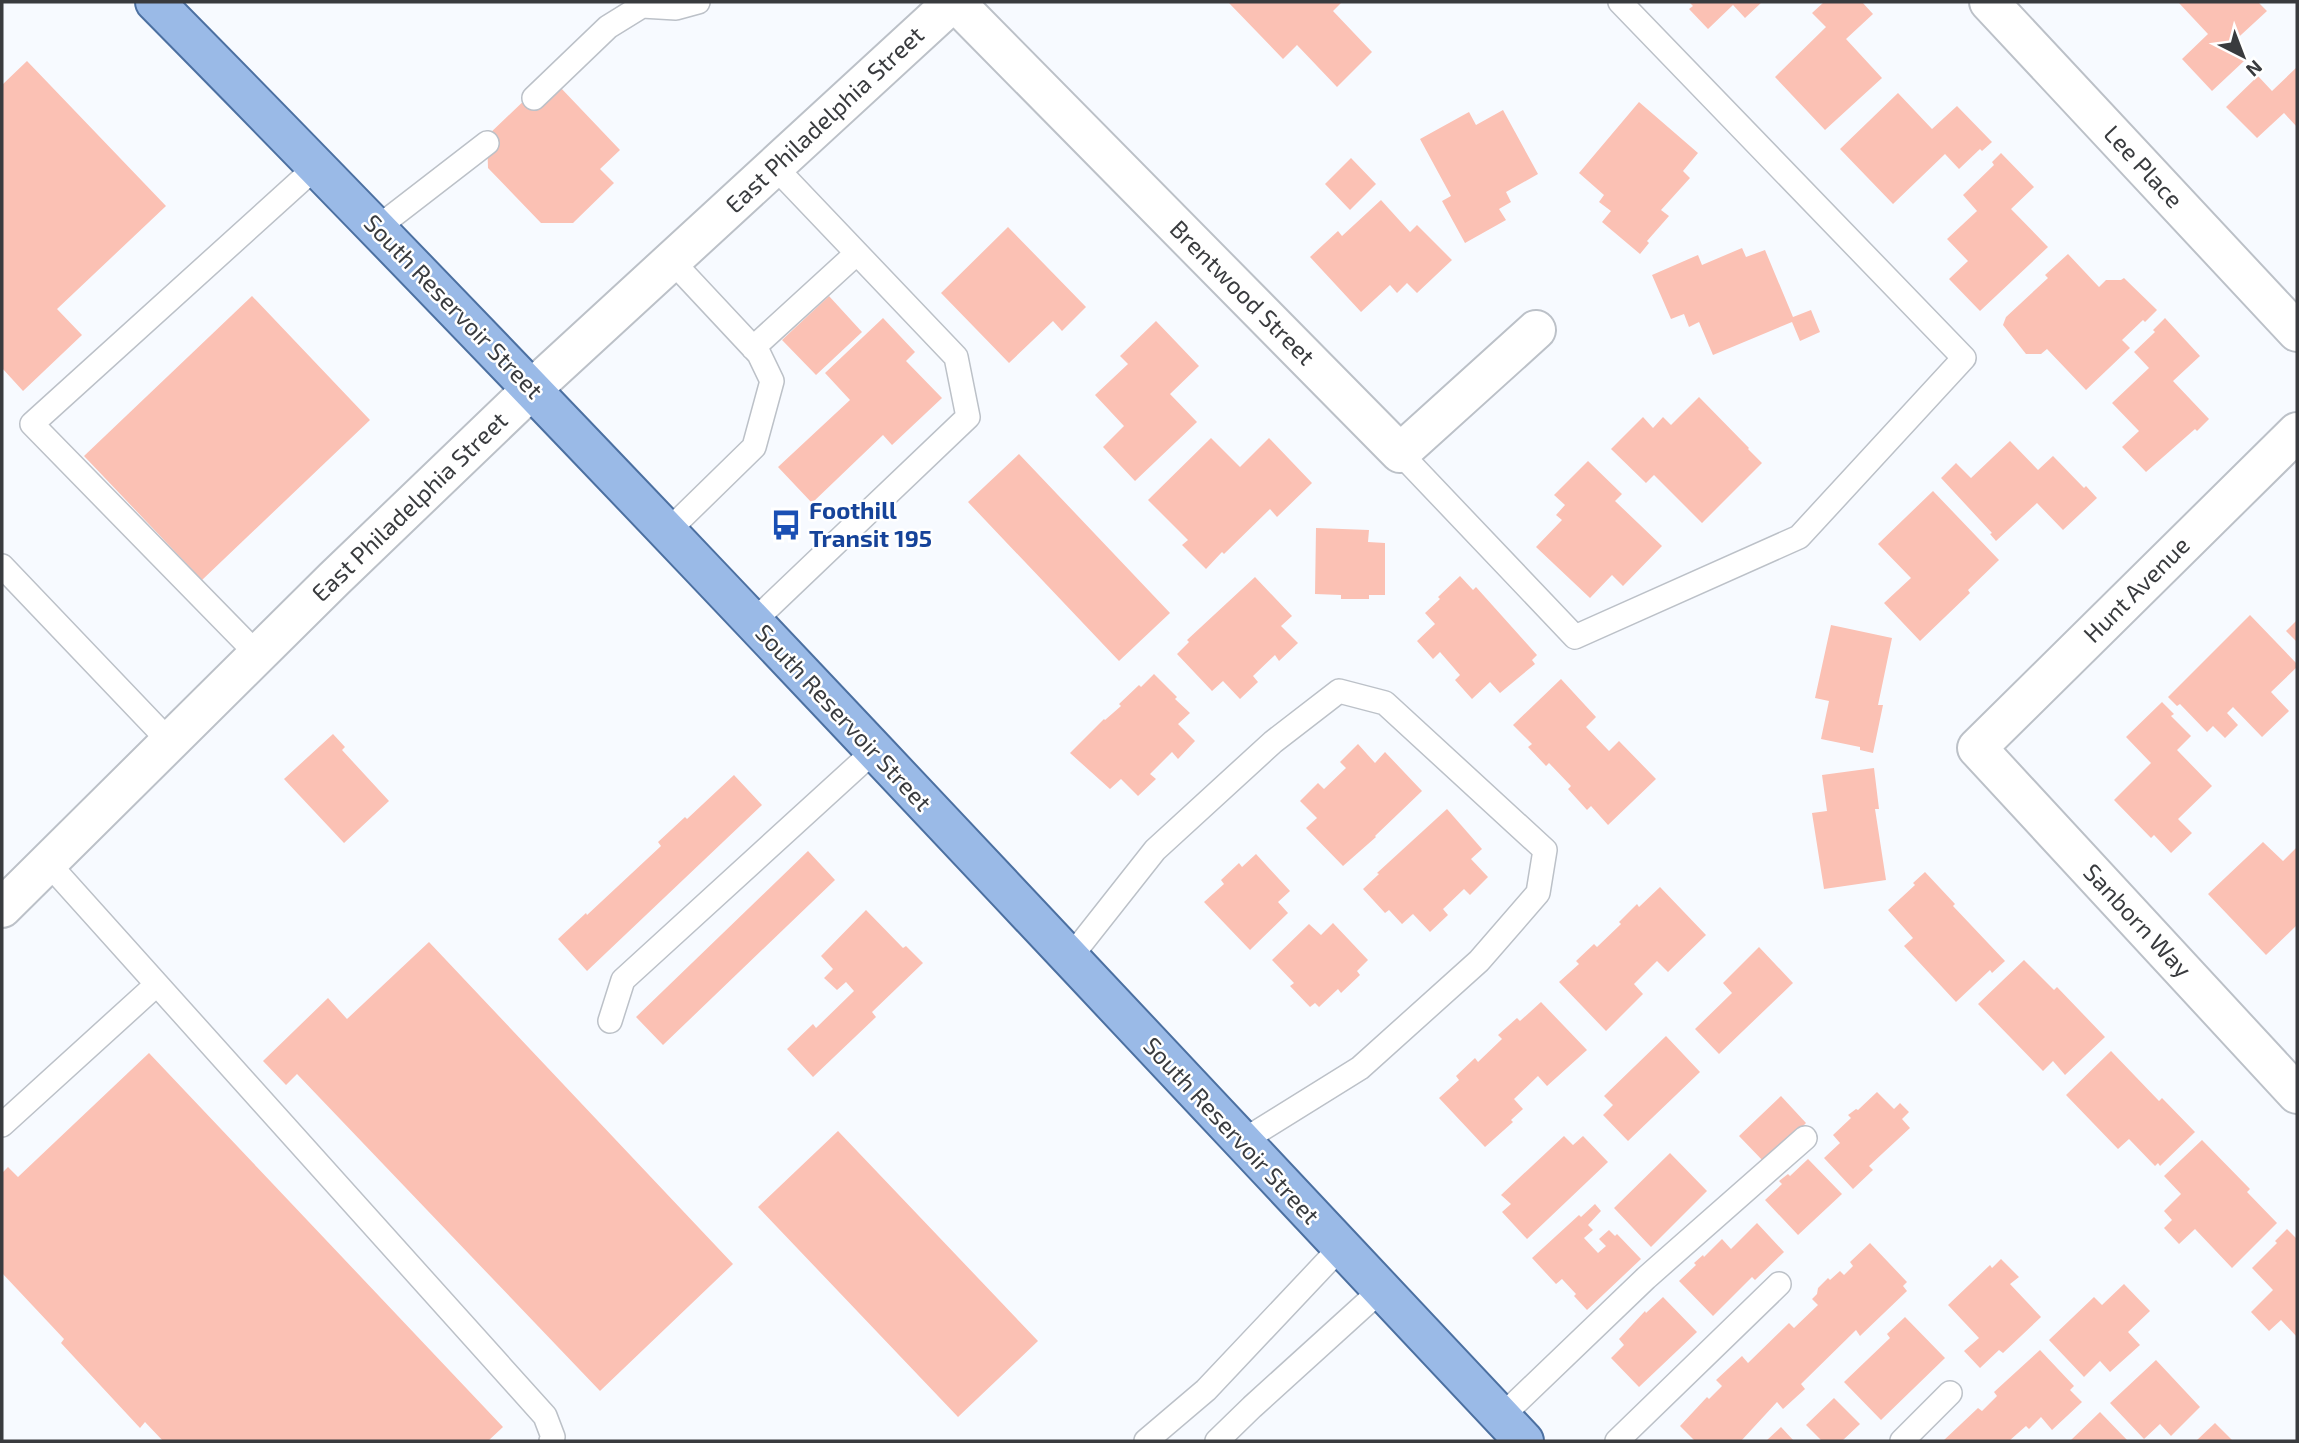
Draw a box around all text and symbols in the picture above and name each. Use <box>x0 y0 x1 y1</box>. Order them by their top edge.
street label: East Philadelphia Street <box>719 19 929 218</box>
north arrow <box>2208 21 2278 91</box>
text: N <box>2242 56 2268 82</box>
street label: Lee Place <box>2099 119 2190 213</box>
street label: South Reservoir Street <box>359 208 550 404</box>
street label: Brentwood Street <box>1165 213 1322 370</box>
street label: East Philadelphia Street <box>305 405 513 607</box>
place label: Foothill Transit 195 <box>809 495 932 552</box>
bus stop icon: Foothill Transit 195 <box>769 508 803 542</box>
street label: Hunt Avenue <box>2077 530 2195 648</box>
street label: South Reservoir Street <box>750 618 938 816</box>
street label: Sanborn Way <box>2078 857 2198 983</box>
street label: South Reservoir Street <box>1138 1031 1326 1229</box>

